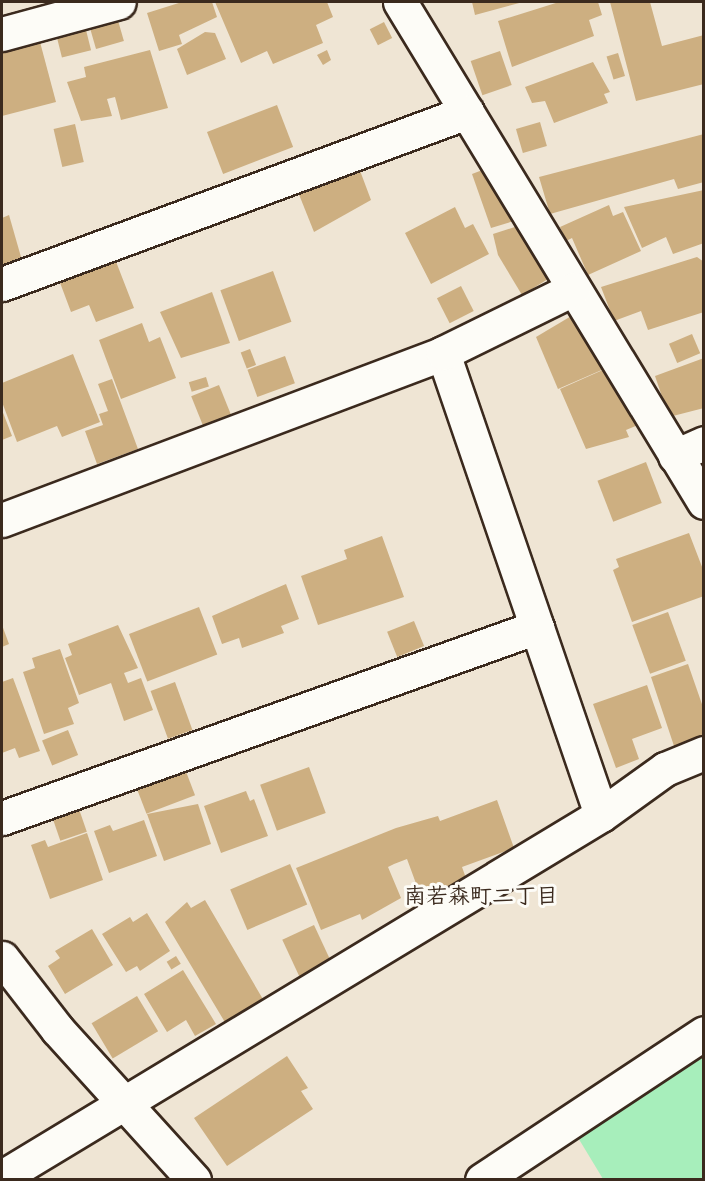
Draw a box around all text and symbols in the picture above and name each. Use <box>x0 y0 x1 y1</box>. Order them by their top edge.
district label: 南若森町二丁目 <box>404 883 558 909</box>

